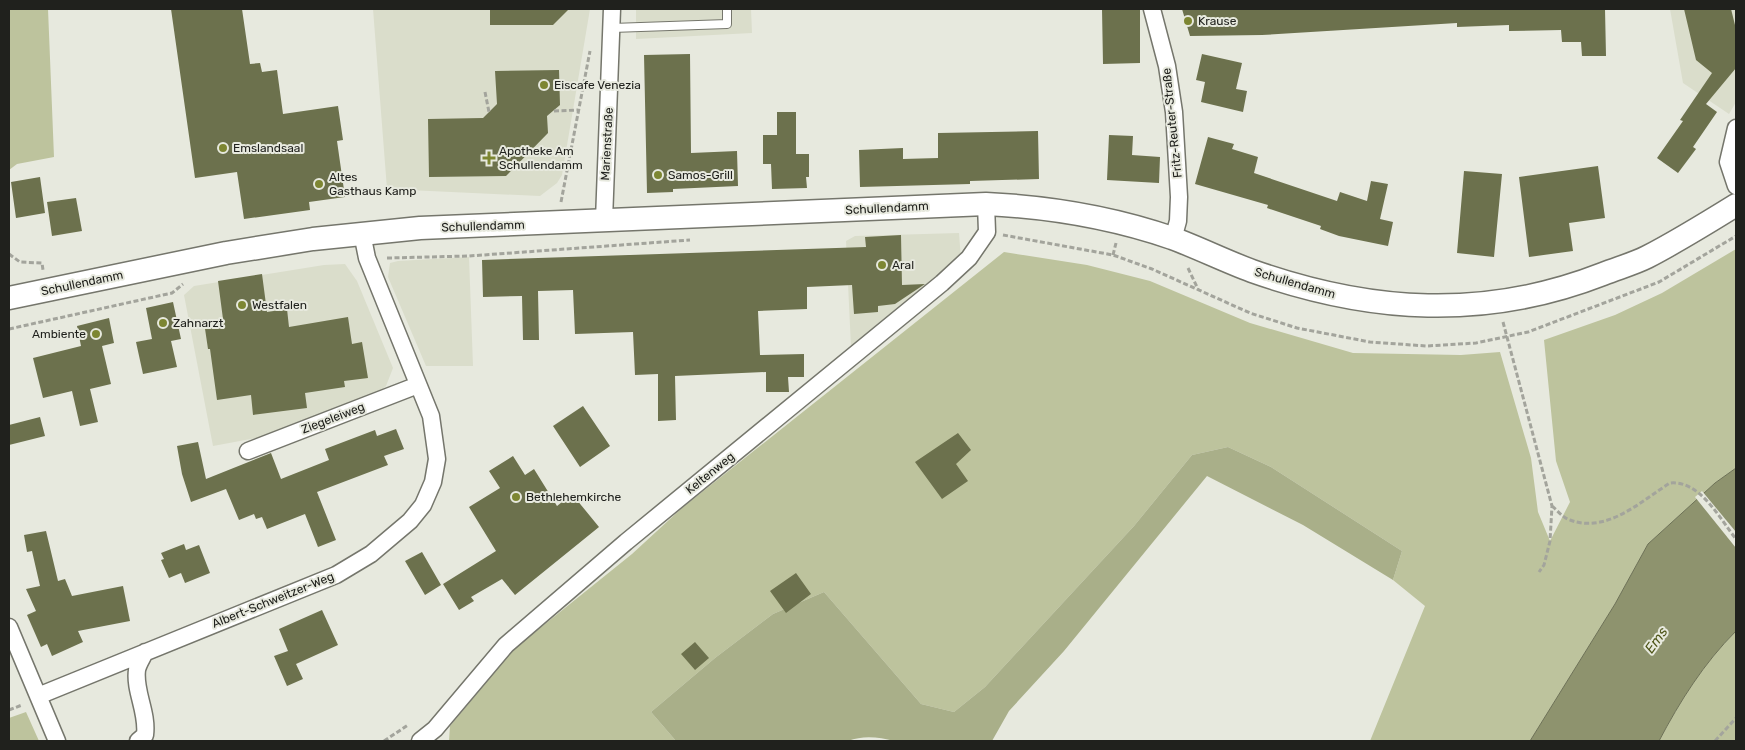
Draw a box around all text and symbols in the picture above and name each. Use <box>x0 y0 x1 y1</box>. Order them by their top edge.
place label: Krause <box>1198 14 1237 28</box>
marker: Krause <box>1182 15 1194 27</box>
street label: Fritz-Reuter-Straße <box>1159 67 1185 179</box>
place label: Eiscafe Venezia <box>554 78 641 92</box>
marker: Eiscafe Venezia <box>538 79 550 91</box>
street label: Marienstraße <box>598 107 616 181</box>
place label: Emslandsaal <box>233 141 303 155</box>
marker: Emslandsaal <box>217 142 229 154</box>
place label: Apotheke Am Schullendamm <box>499 144 583 172</box>
marker: Apotheke Am Schullendamm <box>483 152 495 164</box>
place label: Samos-Grill <box>668 168 733 182</box>
marker: Samos-Grill <box>652 169 664 181</box>
place label: Altes Gasthaus Kamp <box>329 170 416 198</box>
marker: Altes Gasthaus Kamp <box>313 178 325 190</box>
street label: Schullendamm <box>845 199 929 217</box>
street label: Schullendamm <box>441 218 525 234</box>
place label: Aral <box>892 258 914 272</box>
marker: Aral <box>876 259 888 271</box>
street label: Schullendamm <box>1253 265 1337 301</box>
street label: Schullendamm <box>40 267 124 299</box>
place label: Westfalen <box>252 298 307 312</box>
marker: Westfalen <box>236 299 248 311</box>
place label: Zahnarzt <box>173 316 224 330</box>
marker: Zahnarzt <box>157 317 169 329</box>
place label: Ambiente <box>32 327 86 341</box>
marker: Ambiente <box>90 328 102 340</box>
street label: Ziegeleiweg <box>299 400 367 436</box>
street label: Keltenweg <box>683 449 737 497</box>
place label: Bethlehemkirche <box>526 490 622 504</box>
marker: Bethlehemkirche <box>510 491 522 503</box>
street label: Albert-Schweitzer-Weg <box>210 569 336 631</box>
water label: Ems <box>1641 624 1672 657</box>

